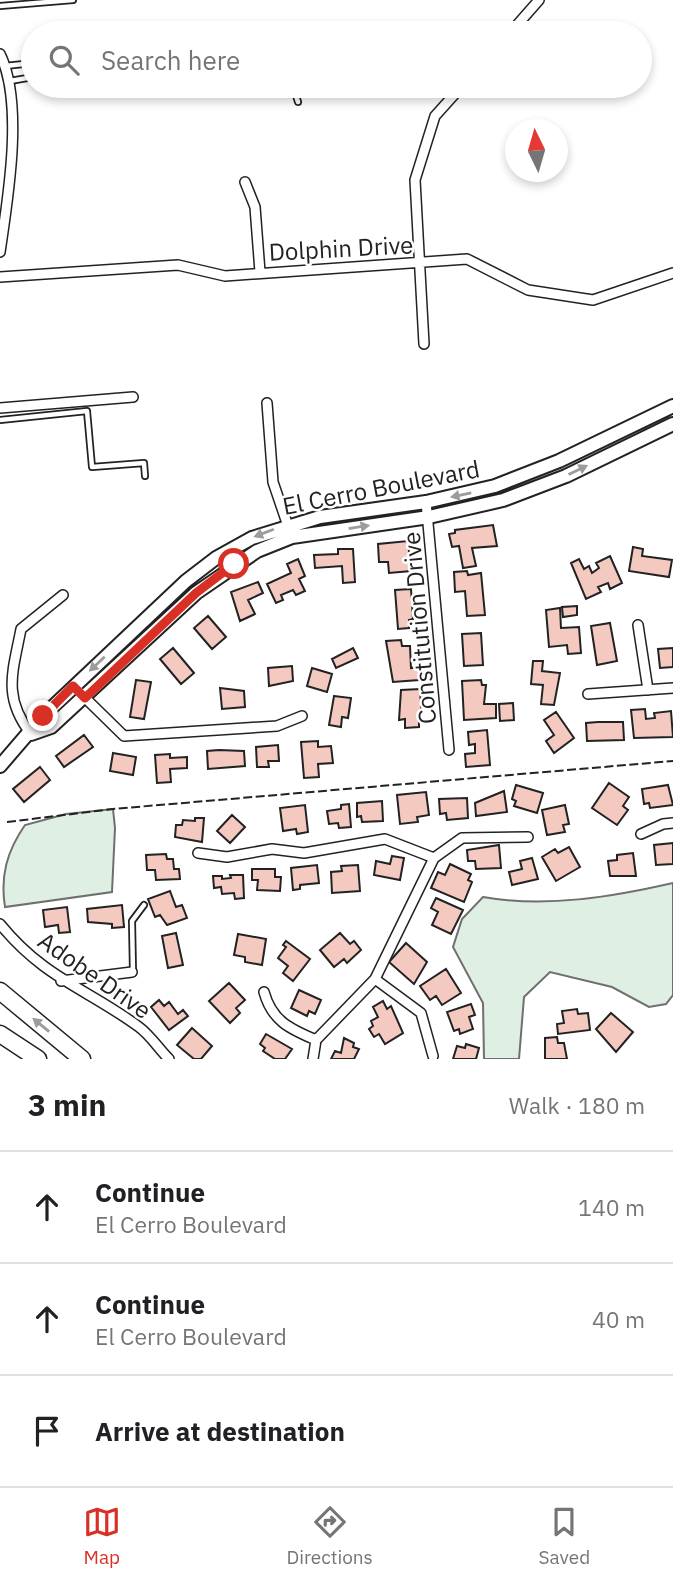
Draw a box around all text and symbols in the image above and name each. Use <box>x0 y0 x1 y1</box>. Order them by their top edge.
search box <box>21 21 652 98</box>
icon: search <box>45 41 83 79</box>
text: Search here <box>101 43 240 77</box>
north arrow <box>505 119 568 182</box>
street label: Dolphin Drive <box>268 228 414 268</box>
street label: El Cerro Boulevard <box>280 452 482 522</box>
one-way arrow <box>568 465 588 476</box>
one-way arrow <box>450 489 472 500</box>
one-way arrow <box>348 521 370 532</box>
one-way arrow <box>253 528 274 539</box>
street label: Constitution Drive <box>395 531 443 725</box>
route start <box>218 548 249 579</box>
one-way arrow <box>89 656 106 672</box>
route end <box>27 700 58 731</box>
street label: Adobe Drive <box>32 924 158 1026</box>
one-way arrow <box>32 1018 50 1033</box>
text: 3 min <box>28 1085 106 1124</box>
text: Walk · 180 m <box>509 1090 645 1120</box>
text: Continue <box>95 1175 205 1209</box>
icon: ahead <box>28 1188 66 1226</box>
text: 140 m <box>578 1192 645 1222</box>
text: El Cerro Boulevard <box>95 1209 287 1239</box>
text: Continue <box>95 1287 205 1321</box>
icon: ahead <box>28 1300 66 1338</box>
text: 40 m <box>592 1304 645 1334</box>
text: El Cerro Boulevard <box>95 1321 287 1351</box>
icon: arrive <box>28 1412 66 1450</box>
text: Arrive at destination <box>95 1414 345 1448</box>
tab: Map <box>83 1503 121 1569</box>
tab: Directions <box>286 1503 373 1569</box>
tab: Saved <box>539 1503 590 1569</box>

